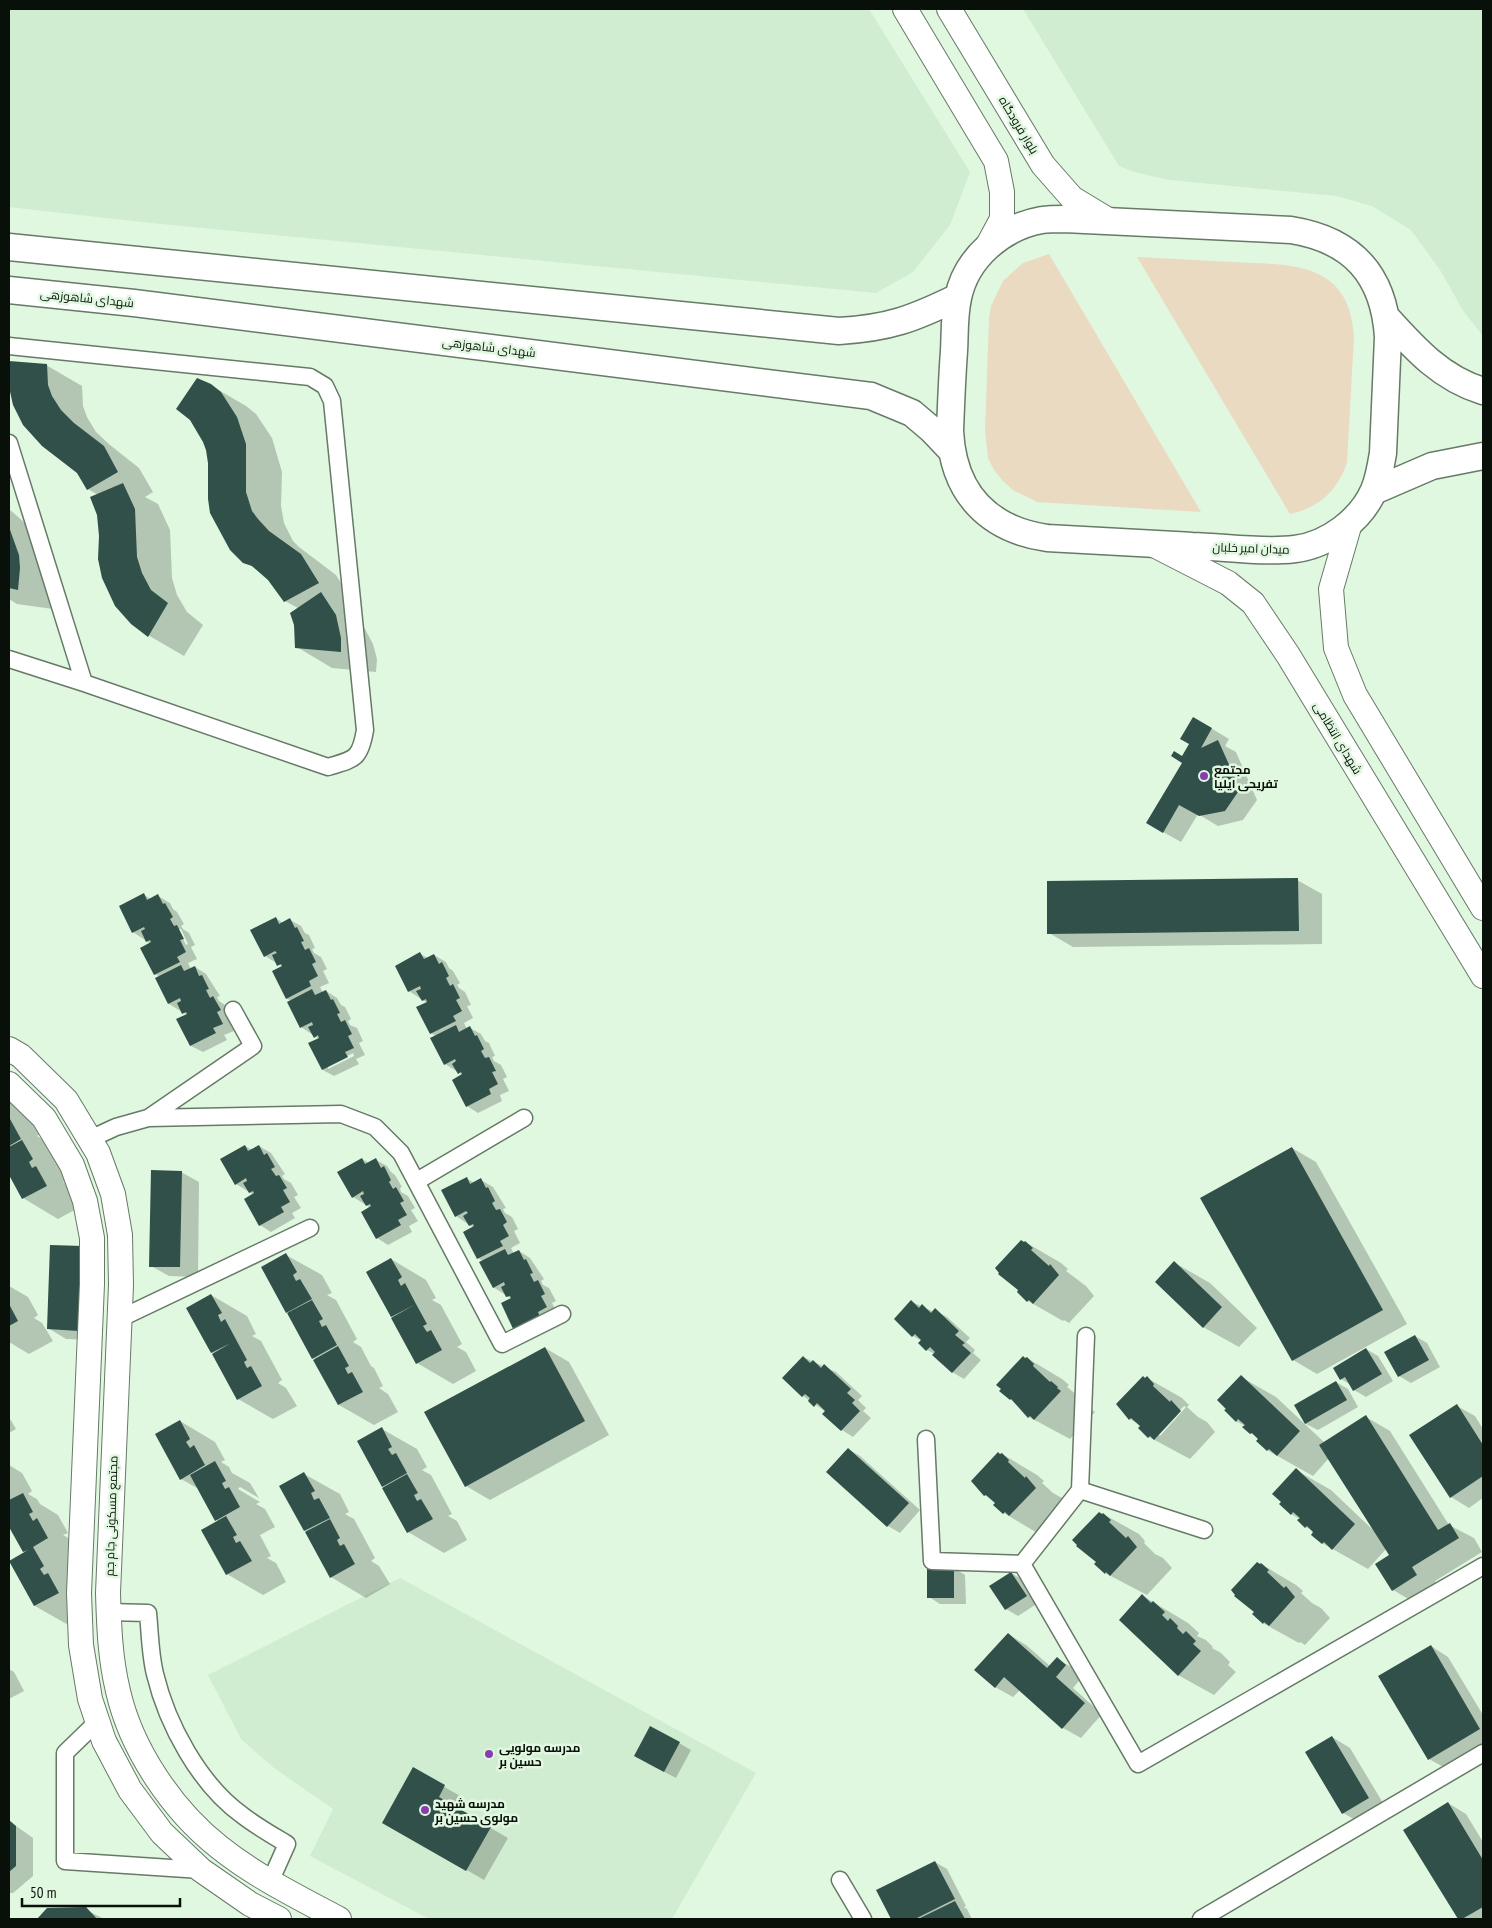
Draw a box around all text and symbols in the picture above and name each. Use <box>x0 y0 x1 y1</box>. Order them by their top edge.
street label: بلوار فرودگاه <box>996 93 1042 157</box>
street label: شهدای شاهوزهی <box>39 286 135 310</box>
street label: شهدای شاهوزهی <box>441 334 537 360</box>
street label: میدان امیر خلبان <box>1212 539 1290 557</box>
street label: شهدای انتظامی <box>1311 699 1365 777</box>
place label: مجتمع تفریحی ایلیا <box>1214 762 1278 792</box>
marker: مجتمع تفریحی ایلیا <box>1198 770 1210 782</box>
street label: مجتمع مسکونی جام جم <box>101 1455 122 1577</box>
place label: مدرسه مولویی حسین بر <box>498 1740 580 1770</box>
marker: مدرسه مولویی حسین بر <box>483 1748 495 1760</box>
place label: مدرسه شهید مولوی حسین بر <box>434 1796 518 1826</box>
marker: مدرسه شهید مولوی حسین بر <box>419 1804 431 1816</box>
scale bar <box>22 1876 180 1908</box>
text: 50 m <box>30 1883 56 1902</box>

